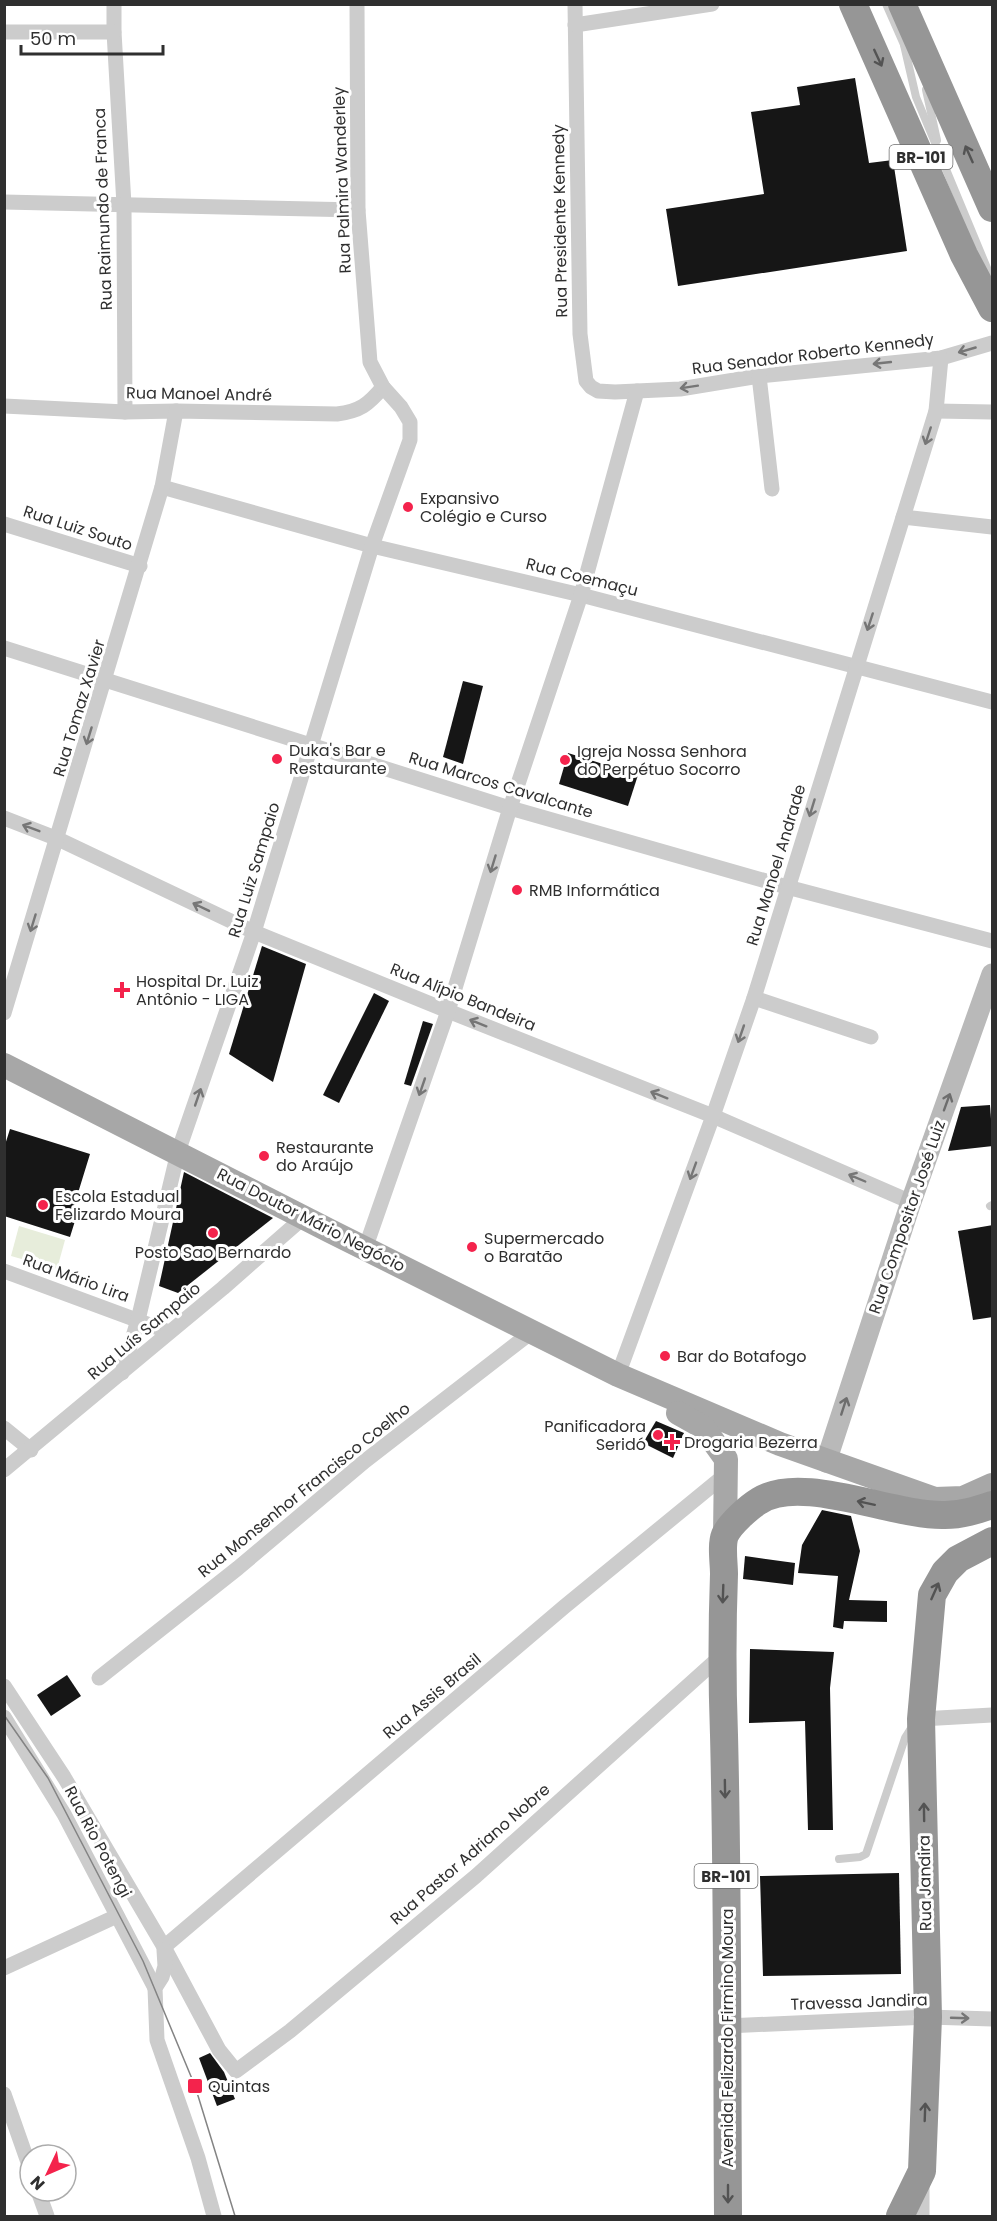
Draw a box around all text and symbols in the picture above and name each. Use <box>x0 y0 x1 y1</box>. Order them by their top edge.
scale bar <box>21 18 164 56</box>
text: 50 m <box>30 26 76 51</box>
one-way arrow <box>872 48 884 66</box>
street label: Rua Palmira Wanderley <box>327 86 357 274</box>
street label: Rua Raimundo de Franca <box>88 107 118 311</box>
street label: Rua Presidente Kennedy <box>547 124 573 318</box>
road number: BR-101 <box>890 145 952 169</box>
one-way arrow <box>962 146 974 164</box>
street label: Rua Senador Roberto Kennedy <box>691 328 935 380</box>
one-way arrow <box>957 345 976 356</box>
one-way arrow <box>873 358 893 369</box>
street label: Rua Manoel André <box>126 381 272 407</box>
one-way arrow <box>680 382 699 393</box>
one-way arrow <box>921 426 932 445</box>
place label: Expansivo Colégio e Curso <box>420 487 547 528</box>
street label: Rua Luiz Souto <box>20 500 136 556</box>
marker: Expansivo Colégio e Curso <box>401 500 415 514</box>
street label: Rua Coemaçu <box>524 552 640 602</box>
one-way arrow <box>864 612 875 631</box>
street label: Rua Tomaz Xavier <box>47 637 111 779</box>
one-way arrow <box>83 726 94 745</box>
place label: Duka's Bar e Restaurante <box>289 739 387 780</box>
place label: Igreja Nossa Senhora do Perpétuo Socorro <box>577 740 747 781</box>
street label: Rua Marcos Cavalcante <box>406 746 596 824</box>
marker: Duka's Bar e Restaurante <box>270 752 284 766</box>
marker: Igreja Nossa Senhora do Perpétuo Socorro <box>558 753 572 767</box>
street label: Rua Manoel Andrade <box>740 781 812 949</box>
one-way arrow <box>805 798 816 817</box>
street label: Rua Luiz Sampaio <box>223 800 285 940</box>
one-way arrow <box>23 822 41 833</box>
one-way arrow <box>487 854 498 873</box>
place label: RMB Informática <box>529 879 660 902</box>
marker: RMB Informática <box>510 883 524 897</box>
one-way arrow <box>193 900 211 912</box>
one-way arrow <box>27 913 38 932</box>
street label: Rua Alípio Bandeira <box>387 957 539 1037</box>
place label: Hospital Dr. Luiz Antônio - LIGA <box>136 970 259 1011</box>
marker: Hospital Dr. Luiz Antônio - LIGA <box>113 981 131 999</box>
one-way arrow <box>469 1017 487 1028</box>
one-way arrow <box>735 1024 746 1043</box>
one-way arrow <box>415 1077 426 1095</box>
one-way arrow <box>193 1088 204 1107</box>
one-way arrow <box>650 1088 669 1099</box>
one-way arrow <box>942 1093 953 1112</box>
street label: Rua Compositor José Luiz <box>863 1117 951 1317</box>
place label: Restaurante do Araújo <box>276 1136 374 1177</box>
marker: Restaurante do Araújo <box>257 1149 271 1163</box>
one-way arrow <box>687 1161 698 1180</box>
street label: Rua Doutor Mário Negócio <box>213 1162 409 1278</box>
one-way arrow <box>849 1172 867 1184</box>
place label: Escola Estadual Felizardo Moura <box>55 1185 181 1226</box>
marker: Escola Estadual Felizardo Moura <box>36 1198 50 1212</box>
marker: Posto Sao Bernardo <box>206 1226 220 1240</box>
place label: Supermercado o Baratão <box>484 1227 604 1268</box>
marker: Supermercado o Baratão <box>465 1240 479 1254</box>
place label: Posto Sao Bernardo <box>135 1241 291 1264</box>
street label: Rua Mário Lira <box>20 1248 132 1308</box>
street label: Rua Luís Sampaio <box>83 1277 205 1385</box>
place label: Bar do Botafogo <box>677 1345 806 1368</box>
marker: Bar do Botafogo <box>658 1349 672 1363</box>
street label: Rua Monsenhor Francisco Coelho <box>193 1397 415 1583</box>
one-way arrow <box>839 1397 850 1416</box>
place label: Panificadora Seridó <box>544 1415 646 1456</box>
marker: Panificadora Seridó <box>651 1428 665 1442</box>
place label: Drogaria Bezerra <box>684 1431 818 1454</box>
marker: Drogaria Bezerra <box>665 1435 679 1449</box>
one-way arrow <box>857 1497 877 1508</box>
one-way arrow <box>930 1582 941 1600</box>
one-way arrow <box>718 1584 729 1604</box>
street label: Rua Assis Brasil <box>378 1648 486 1744</box>
street label: Rua Pastor Adriano Nobre <box>385 1778 555 1930</box>
one-way arrow <box>719 1779 731 1799</box>
street label: Rua Rio Potengi <box>59 1782 137 1902</box>
one-way arrow <box>918 1803 929 1823</box>
street label: Rua Jandira <box>913 1835 937 1931</box>
road number: BR-101 <box>694 1864 758 1888</box>
street label: Avenida Felizardo Firmino Moura <box>716 1908 739 2168</box>
street label: Travessa Jandira <box>790 1988 928 2016</box>
one-way arrow <box>950 2012 970 2023</box>
place label: Quintas <box>208 2075 270 2098</box>
marker: Quintas <box>186 2077 204 2095</box>
one-way arrow <box>919 2103 930 2123</box>
north arrow <box>18 2143 78 2203</box>
text: N <box>25 2171 50 2195</box>
one-way arrow <box>722 2184 734 2204</box>

